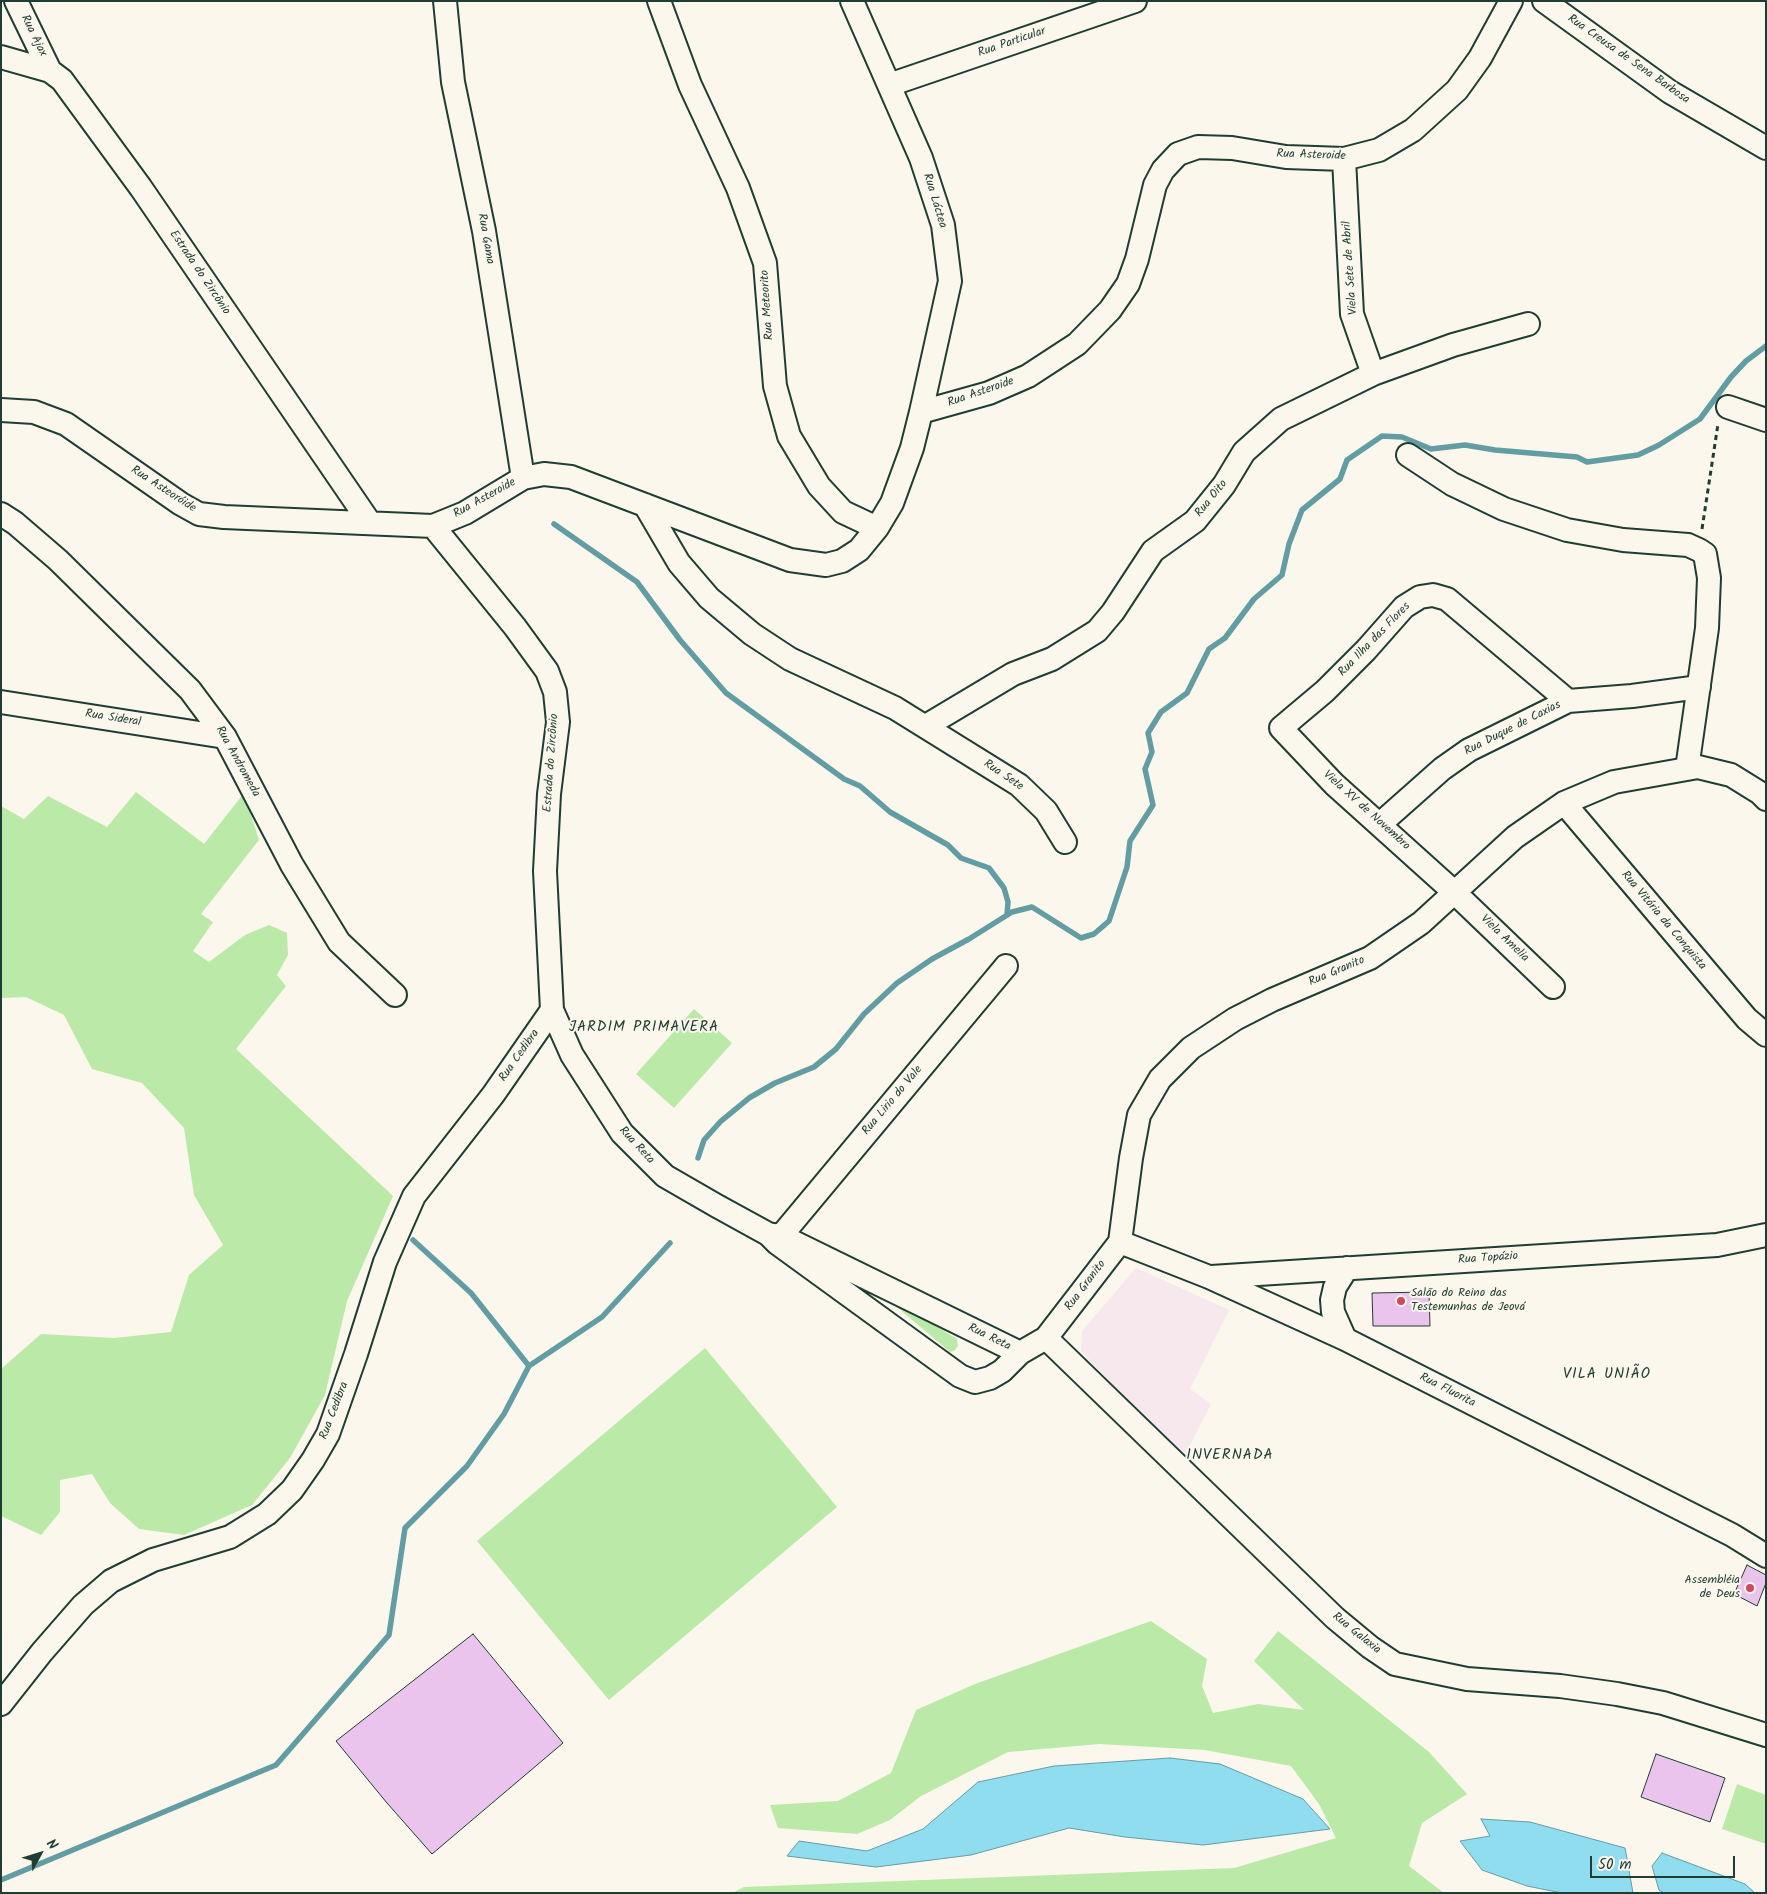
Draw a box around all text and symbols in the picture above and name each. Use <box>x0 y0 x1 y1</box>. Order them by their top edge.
street label: Rua Creusa de Sena Barbosa <box>1564 12 1692 108</box>
street label: Rua Ajax <box>17 13 49 59</box>
street label: Rua Particular <box>976 25 1048 61</box>
street label: Rua Asteroide <box>1276 148 1346 164</box>
street label: Rua Láctea <box>919 172 949 230</box>
street label: Rua Gama <box>473 212 497 266</box>
street label: Viela Sete de Abril <box>1341 221 1361 315</box>
street label: Estrada do Zircônio <box>165 228 233 318</box>
street label: Rua Meteorito <box>758 269 778 341</box>
street label: Rua Asteroide <box>946 375 1016 411</box>
street label: Rua Asteoróide <box>128 464 198 516</box>
street label: Rua Asteroide <box>451 476 519 522</box>
street label: Rua Oito <box>1193 478 1231 520</box>
street label: Rua Ilha das Flores <box>1336 600 1414 680</box>
street label: Rua Duque de Caxias <box>1462 698 1564 760</box>
street label: Rua Sideral <box>84 707 142 731</box>
street label: Estrada do Zircônio <box>541 713 563 813</box>
street label: Rua Andromeda <box>212 724 262 800</box>
street label: Rua Sete <box>980 757 1026 795</box>
street label: Viela XV de Novembro <box>1319 768 1413 854</box>
street label: Rua Vitória da Conquista <box>1617 869 1709 973</box>
street label: Viela Amelia <box>1477 912 1531 966</box>
street label: Rua Granito <box>1307 954 1367 990</box>
district label: JARDIM PRIMAVERA <box>567 1019 721 1037</box>
street label: Rua Cedibra <box>497 1027 543 1085</box>
street label: Rua Lirio do Vale <box>860 1063 926 1139</box>
street label: Rua Reta <box>615 1124 657 1168</box>
street label: Rua Topázio <box>1458 1250 1518 1268</box>
street label: Rua Granito <box>1062 1258 1110 1314</box>
place label: Salão do Reino das Testemunhas de Jeová <box>1411 1287 1525 1315</box>
marker: Salão do Reino das Testemunhas de Jeová <box>1395 1295 1407 1307</box>
street label: Rua Reta <box>965 1321 1013 1355</box>
district label: VILA UNIÃO <box>1562 1366 1652 1384</box>
street label: Rua Fluorita <box>1417 1371 1477 1411</box>
street label: Rua Cedibra <box>317 1380 353 1442</box>
district label: INVERNADA <box>1185 1447 1275 1465</box>
place label: Assembléia de Deus <box>1685 1574 1740 1602</box>
marker: Assembléia de Deus <box>1744 1582 1756 1594</box>
street label: Rua Galaxia <box>1329 1610 1383 1658</box>
north arrow <box>15 1829 65 1879</box>
text: N <box>40 1834 63 1855</box>
scale bar <box>1592 1846 1737 1878</box>
text: 50 m <box>1598 1853 1632 1877</box>

